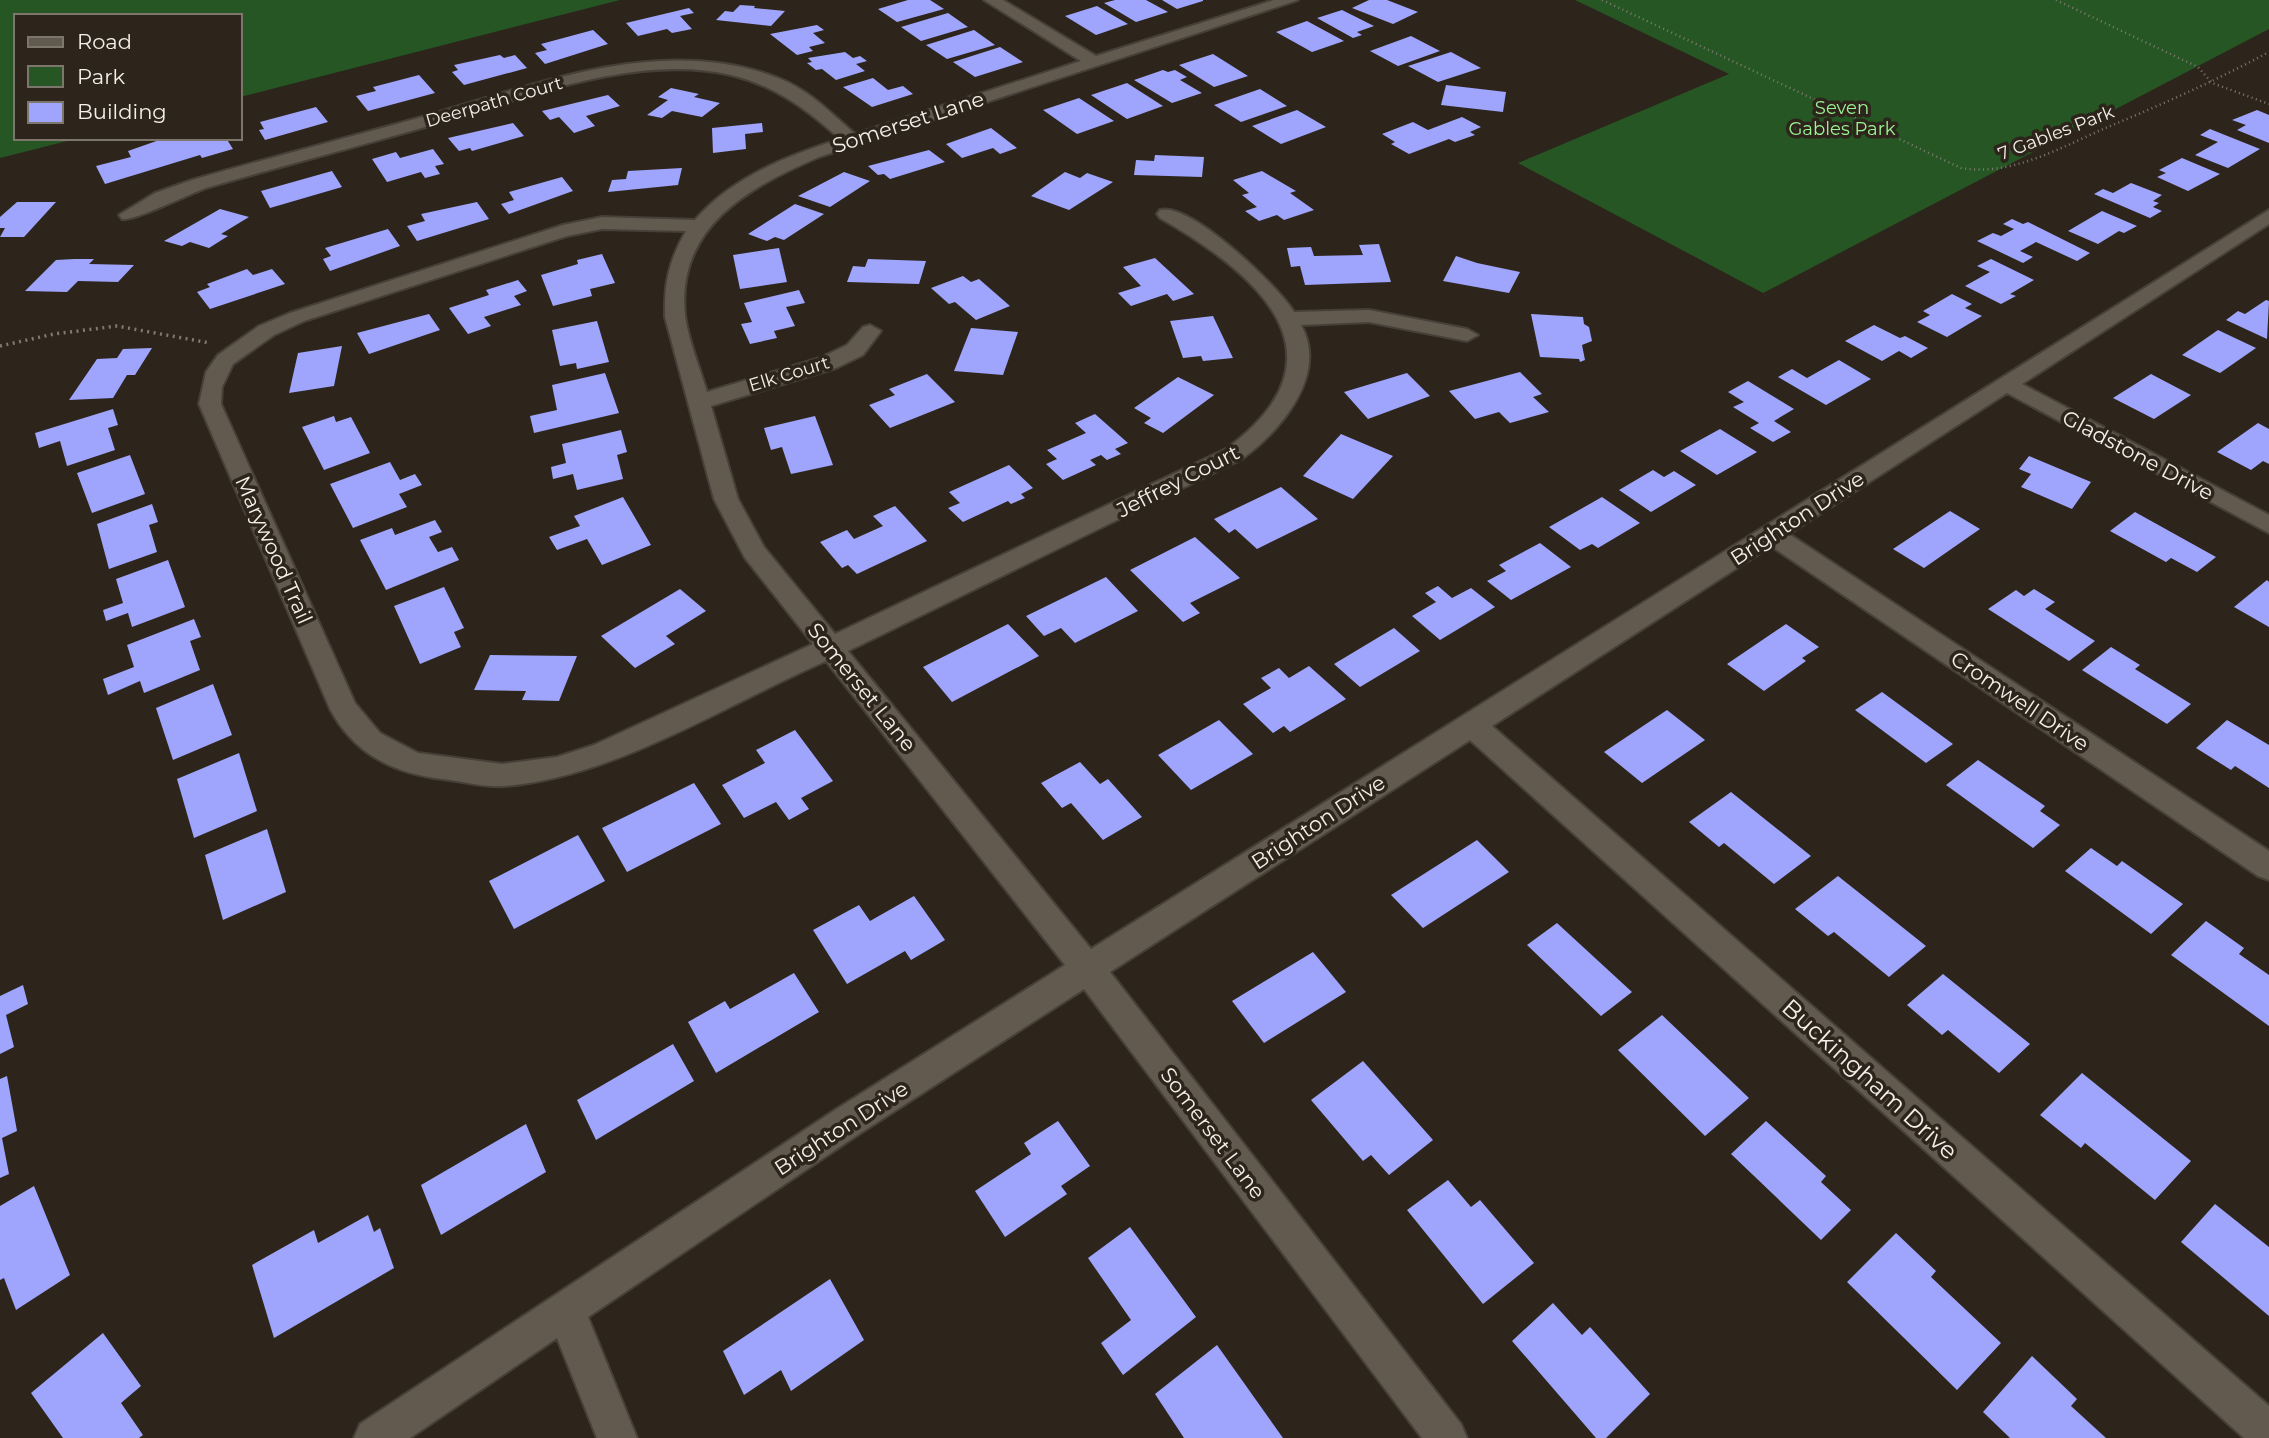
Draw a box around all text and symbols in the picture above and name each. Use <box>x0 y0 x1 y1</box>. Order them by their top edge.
legend <box>14 14 242 140</box>
text: Road <box>77 29 132 54</box>
text: Park <box>77 64 125 89</box>
street label: Deerpath Court <box>423 72 565 132</box>
street label: Somerset Lane <box>829 86 987 158</box>
park label: Seven Gables Park <box>1788 97 1896 140</box>
text: Building <box>77 99 167 124</box>
street label: 7 Gables Park <box>1995 101 2117 165</box>
street label: Elk Court <box>746 351 832 397</box>
street label: Gladstone Drive <box>2058 405 2218 505</box>
street label: Jeffrey Court <box>1112 439 1243 523</box>
street label: Brighton Drive <box>1725 465 1869 571</box>
street label: Marywood Trail <box>230 472 318 628</box>
street label: Somerset Lane <box>803 618 921 756</box>
street label: Cromwell Drive <box>1946 646 2094 756</box>
street label: Brighton Drive <box>1246 769 1390 875</box>
street label: Buckingham Drive <box>1776 993 1964 1165</box>
street label: Somerset Lane <box>1155 1062 1271 1204</box>
street label: Brighton Drive <box>769 1075 913 1181</box>

